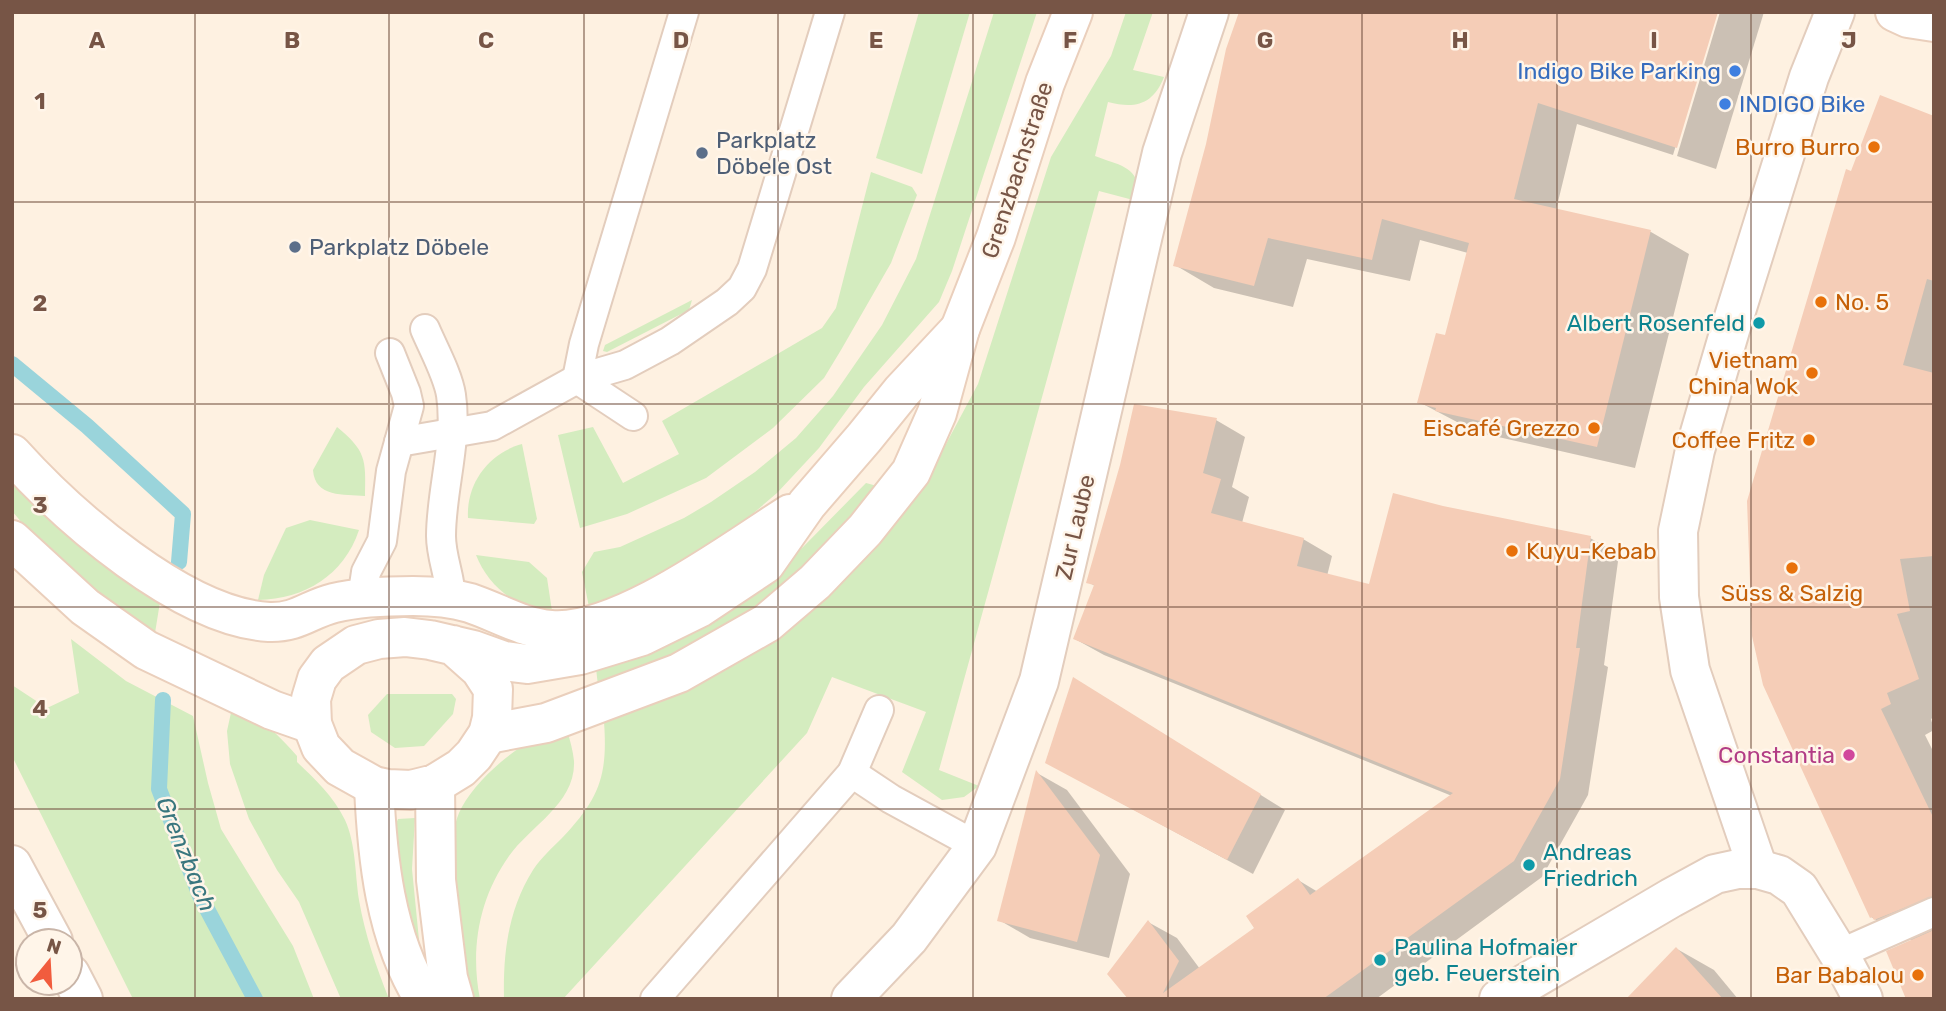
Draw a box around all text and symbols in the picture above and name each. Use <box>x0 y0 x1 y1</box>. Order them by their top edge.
text: A <box>89 26 106 54</box>
text: B <box>284 26 300 54</box>
text: C <box>478 26 494 54</box>
text: D <box>673 26 689 54</box>
text: E <box>869 26 883 54</box>
text: F <box>1063 26 1077 54</box>
text: G <box>1257 26 1273 54</box>
text: H <box>1451 26 1469 54</box>
text: I <box>1650 26 1658 54</box>
text: J <box>1841 26 1857 54</box>
place label: Indigo Bike Parking <box>1517 57 1721 85</box>
marker: Indigo Bike Parking <box>1727 63 1743 79</box>
street label: Grenzbachstraße <box>975 78 1059 262</box>
text: 1 <box>34 87 46 115</box>
place label: INDIGO Bike <box>1739 90 1865 118</box>
marker: INDIGO Bike <box>1717 96 1733 112</box>
place label: Parkplatz Döbele Ost <box>716 126 832 180</box>
place label: Burro Burro <box>1735 133 1860 161</box>
marker: Burro Burro <box>1866 139 1882 155</box>
marker: Parkplatz Döbele Ost <box>694 145 710 161</box>
place label: Parkplatz Döbele <box>309 233 489 261</box>
marker: Parkplatz Döbele <box>287 239 303 255</box>
place label: No. 5 <box>1835 288 1889 316</box>
text: 2 <box>33 289 47 317</box>
marker: No. 5 <box>1813 294 1829 310</box>
place label: Albert Rosenfeld <box>1567 309 1745 337</box>
marker: Albert Rosenfeld <box>1751 315 1767 331</box>
place label: Vietnam China Wok <box>1688 346 1798 400</box>
marker: Vietnam China Wok <box>1804 365 1820 381</box>
place label: Eiscafé Grezzo <box>1423 414 1580 442</box>
marker: Eiscafé Grezzo <box>1586 420 1602 436</box>
place label: Coffee Fritz <box>1671 426 1795 454</box>
marker: Coffee Fritz <box>1801 432 1817 448</box>
street label: Zur Laube <box>1049 472 1101 582</box>
text: 3 <box>32 491 48 519</box>
place label: Kuyu-Kebab <box>1526 537 1657 565</box>
marker: Kuyu-Kebab <box>1504 543 1520 559</box>
marker: Süss & Salzig <box>1784 560 1800 576</box>
place label: Süss & Salzig <box>1721 579 1863 607</box>
text: 4 <box>32 694 48 722</box>
place label: Constantia <box>1718 741 1835 769</box>
marker: Constantia <box>1841 747 1857 763</box>
water label: Grenzbach <box>150 792 222 916</box>
place label: Andreas Friedrich <box>1543 838 1638 892</box>
marker: Andreas Friedrich <box>1521 857 1537 873</box>
text: 5 <box>33 896 48 924</box>
north arrow <box>14 927 84 997</box>
text: N <box>44 933 64 959</box>
place label: Paulina Hofmaier geb. Feuerstein <box>1394 933 1577 987</box>
marker: Paulina Hofmaier geb. Feuerstein <box>1372 952 1388 968</box>
place label: Bar Babalou <box>1775 961 1904 989</box>
marker: Bar Babalou <box>1910 967 1926 983</box>

